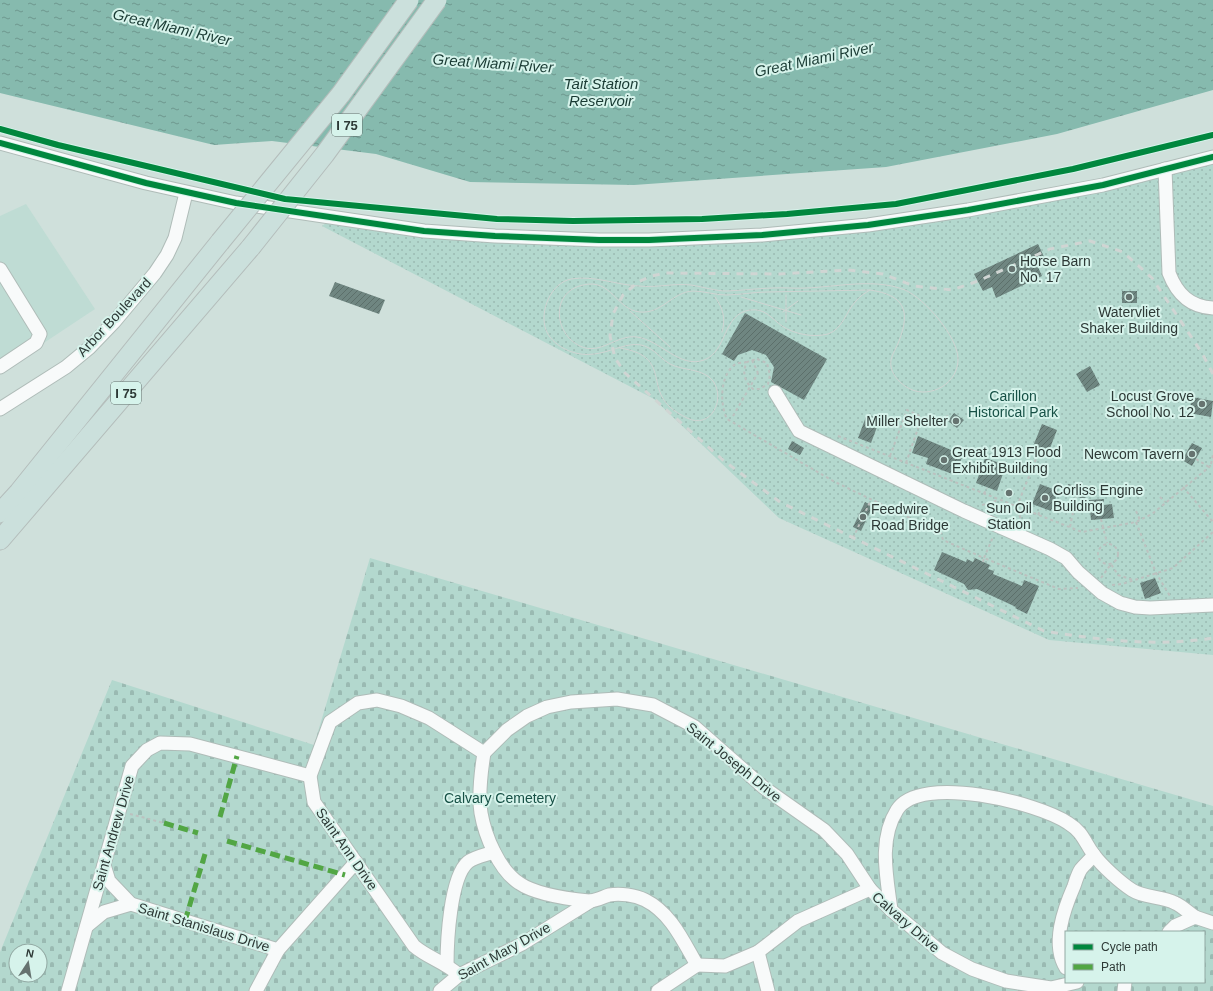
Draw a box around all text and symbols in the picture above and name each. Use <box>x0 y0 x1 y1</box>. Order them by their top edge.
water label: Great Miami River <box>111 5 234 49</box>
water label: Great Miami River <box>753 38 876 80</box>
water label: Great Miami River <box>432 50 555 76</box>
water label: Tait Station Reservoir <box>564 75 638 109</box>
road number: I 75 <box>332 114 362 136</box>
place label: Horse Barn No. 17 <box>1020 253 1091 285</box>
marker: Horse Barn No. 17 <box>1007 264 1017 274</box>
street label: Arbor Boulevard <box>74 275 154 359</box>
marker: Watervliet Shaker Building <box>1124 292 1134 302</box>
place label: Watervliet Shaker Building <box>1080 304 1178 336</box>
road number: I 75 <box>111 382 141 404</box>
park label: Carillon Historical Park <box>968 388 1059 420</box>
place label: Locust Grove School No. 12 <box>1106 388 1194 420</box>
marker: Locust Grove School No. 12 <box>1197 399 1207 409</box>
place label: Miller Shelter <box>866 413 948 429</box>
marker: Miller Shelter <box>951 416 961 426</box>
place label: Great 1913 Flood Exhibit Building <box>952 444 1061 476</box>
place label: Newcom Tavern <box>1084 446 1184 462</box>
marker: Newcom Tavern <box>1187 449 1197 459</box>
marker: Great 1913 Flood Exhibit Building <box>939 455 949 465</box>
place label: Corliss Engine Building <box>1053 482 1143 514</box>
marker: Sun Oil Station <box>1004 488 1014 498</box>
marker: Corliss Engine Building <box>1040 493 1050 503</box>
place label: Sun Oil Station <box>986 500 1032 532</box>
place label: Feedwire Road Bridge <box>871 501 949 533</box>
marker: Feedwire Road Bridge <box>858 512 868 522</box>
street label: Saint Joseph Drive <box>683 719 785 805</box>
street label: Saint Andrew Drive <box>89 773 137 892</box>
park label: Calvary Cemetery <box>444 790 556 806</box>
street label: Saint Ann Drive <box>313 805 381 893</box>
street label: Calvary Drive <box>869 888 943 956</box>
street label: Saint Stanislaus Drive <box>136 899 272 955</box>
street label: Saint Mary Drive <box>455 919 553 983</box>
legend <box>1065 931 1205 983</box>
text: Cycle path <box>1101 940 1158 954</box>
north arrow <box>8 943 48 983</box>
text: N <box>25 947 35 960</box>
text: Path <box>1101 960 1126 974</box>

